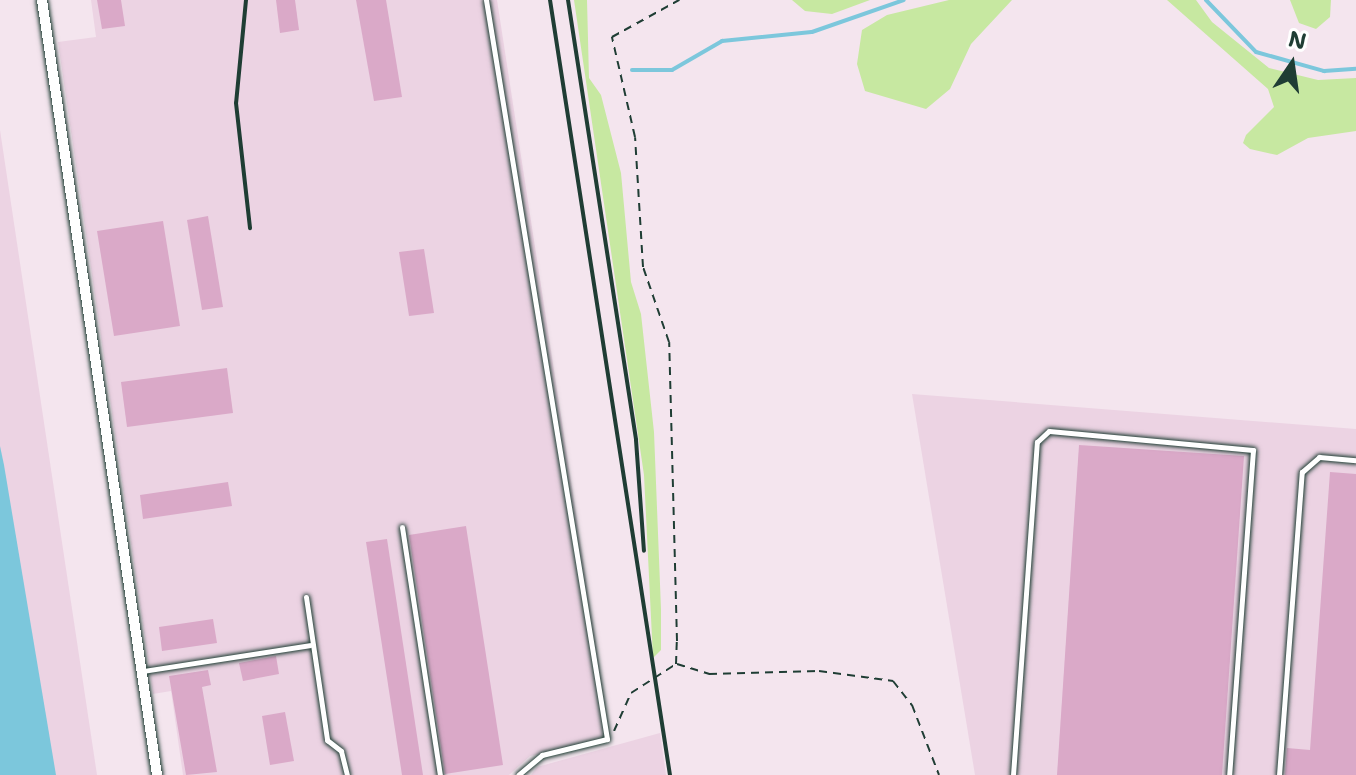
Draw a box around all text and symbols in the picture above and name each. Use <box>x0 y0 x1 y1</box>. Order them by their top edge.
north arrow <box>1252 24 1332 104</box>
text: N <box>1286 24 1309 56</box>

